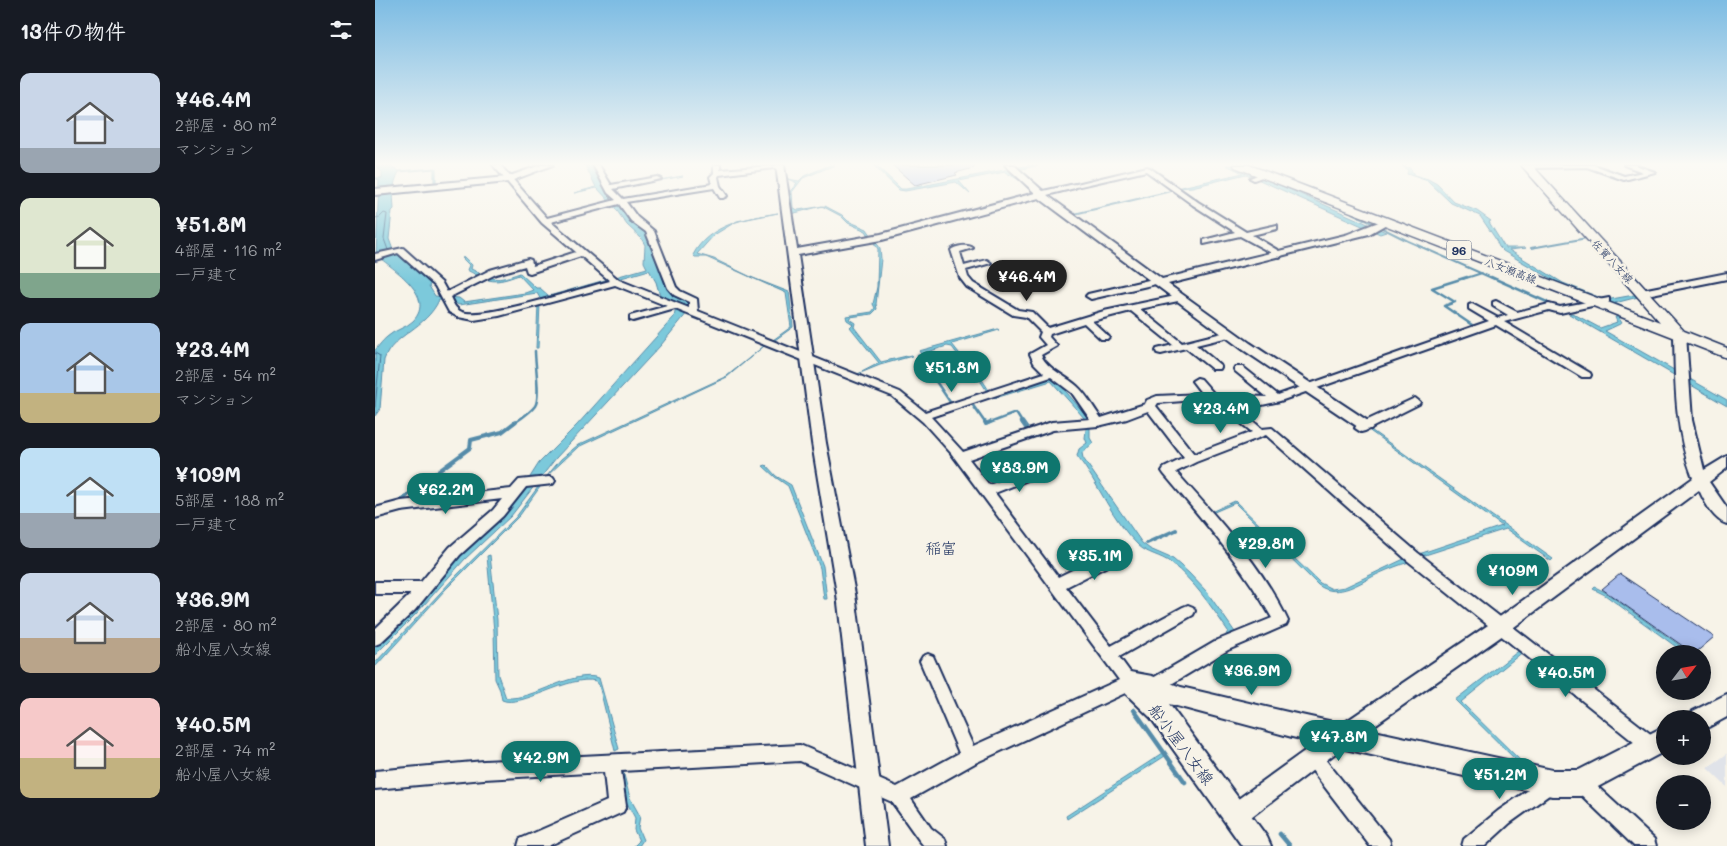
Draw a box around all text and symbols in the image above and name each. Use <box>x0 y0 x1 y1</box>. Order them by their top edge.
icon: filters <box>327 16 355 44</box>
text: 13件の物件 <box>20 17 126 44</box>
text: ¥46.4M <box>175 85 252 112</box>
icon: home <box>60 93 120 153</box>
text: 2部屋 · 80 m² <box>175 114 277 135</box>
text: マンション <box>175 138 254 159</box>
text: ¥51.8M <box>175 210 247 237</box>
icon: home <box>60 218 120 278</box>
street label: 佐賀八女線 <box>1589 236 1637 286</box>
text: 4部屋 · 116 m² <box>175 239 282 260</box>
road number: 96 <box>1447 240 1471 260</box>
street label: 八女瀬高線 <box>1483 253 1539 287</box>
pin: ¥46.4M <box>986 260 1068 302</box>
text: 一戸建て <box>175 263 239 284</box>
text: ¥46.4M <box>998 265 1056 286</box>
text: ¥23.4M <box>175 335 250 362</box>
icon: home <box>60 343 120 403</box>
pin: ¥51.8M <box>911 350 993 393</box>
text: ¥51.8M <box>925 356 979 377</box>
text: 2部屋 · 54 m² <box>175 364 276 385</box>
text: マンション <box>175 388 254 409</box>
pin: ¥23.4M <box>1180 392 1262 434</box>
text: ¥23.4M <box>1192 397 1250 418</box>
pin: ¥83.9M <box>979 450 1061 493</box>
text: ¥83.9M <box>991 456 1049 477</box>
text: ¥109M <box>175 460 241 487</box>
icon: home <box>60 468 120 528</box>
pin: ¥62.2M <box>405 472 487 515</box>
text: ¥62.2M <box>418 478 474 499</box>
text: 5部屋 · 188 m² <box>175 489 284 510</box>
text: 一戸建て <box>175 513 239 534</box>
pin: ¥29.8M <box>1225 526 1307 569</box>
text: ¥29.8M <box>1238 532 1294 553</box>
district label: 稲富 <box>925 537 957 558</box>
pin: ¥35.1M <box>1054 538 1136 581</box>
text: ¥35.1M <box>1068 544 1122 565</box>
pin: ¥109M <box>1478 554 1548 596</box>
text: ¥109M <box>1488 559 1538 580</box>
text: ¥36.9M <box>175 585 250 612</box>
icon: home <box>60 593 120 653</box>
text: 2部屋 · 80 m² <box>175 614 277 635</box>
text: 船小屋八女線 <box>175 638 271 659</box>
north arrow <box>1656 645 1711 700</box>
map controls <box>1656 645 1711 830</box>
pin: ¥36.9M <box>1211 654 1293 696</box>
pin: ¥40.5M <box>1525 656 1607 698</box>
text: ¥36.9M <box>1223 659 1281 680</box>
text: ¥40.5M <box>1537 661 1595 682</box>
street label: 船小屋八女線 <box>1145 699 1219 789</box>
text: ¥40.5M <box>175 710 251 737</box>
button: + <box>1656 710 1711 765</box>
icon: home <box>60 718 120 778</box>
pin: ¥47.8M <box>1298 720 1380 762</box>
text: ¥47.8M <box>1310 725 1368 746</box>
text: 2部屋 · 74 m² <box>175 739 275 760</box>
pin: ¥42.9M <box>500 740 582 783</box>
text: ¥42.9M <box>512 746 570 767</box>
pin: ¥51.2M <box>1459 758 1541 800</box>
text: 船小屋八女線 <box>175 763 271 784</box>
text: ¥51.2M <box>1473 763 1527 784</box>
button: − <box>1656 775 1711 830</box>

